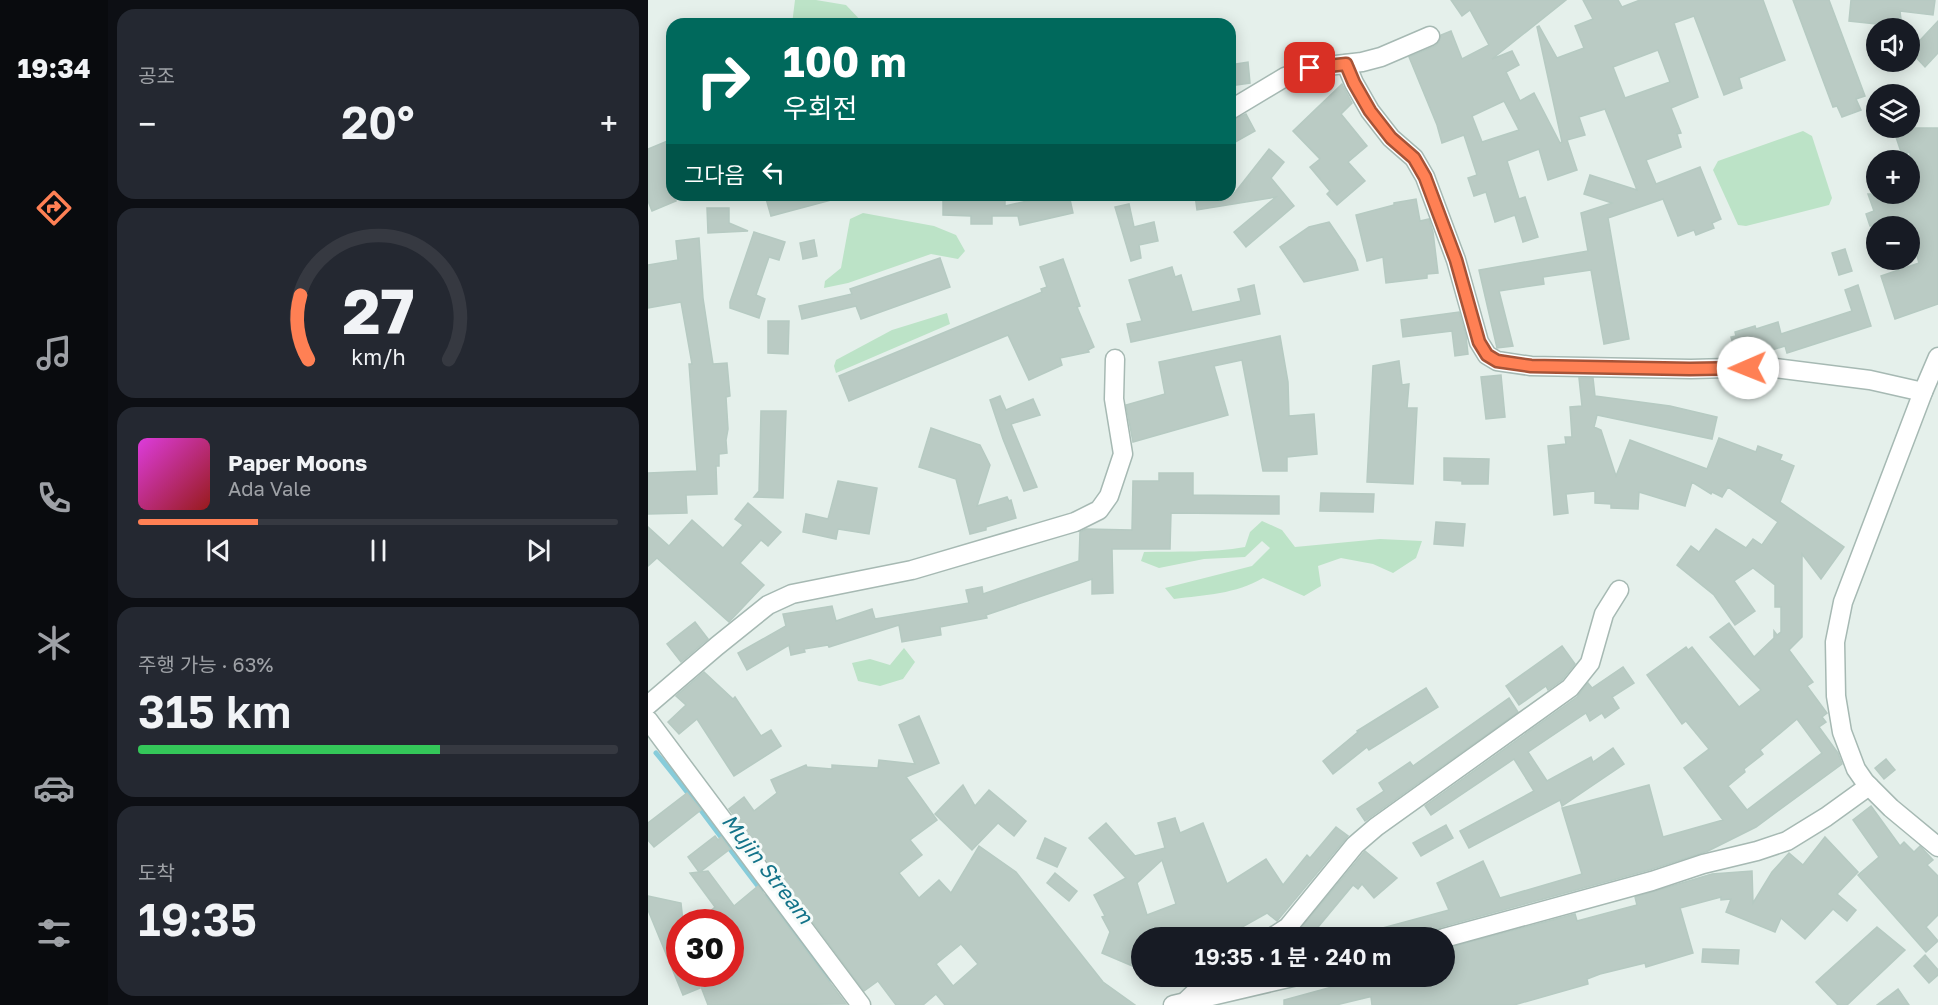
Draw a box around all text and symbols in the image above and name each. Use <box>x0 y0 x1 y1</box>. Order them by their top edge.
map controls <box>1866 18 1920 270</box>
button: sound <box>1866 18 1920 72</box>
text: 100 m <box>783 36 906 86</box>
icon: right <box>684 42 762 120</box>
pin <box>1284 42 1335 93</box>
icon: arrive <box>1293 51 1326 84</box>
text: 19:34 <box>17 52 91 84</box>
text: 공조 <box>138 63 175 87</box>
button: layers <box>1866 84 1920 138</box>
text: 우회전 <box>783 92 858 124</box>
text: 20° <box>341 95 415 149</box>
text: − <box>138 104 156 143</box>
text: + <box>600 104 618 143</box>
button: + <box>1866 150 1920 204</box>
icon: left <box>757 156 790 189</box>
text: 그다음 <box>684 161 745 188</box>
icon: directions <box>33 187 75 229</box>
button: − <box>1866 216 1920 270</box>
text: 27 <box>342 273 414 348</box>
icon: music <box>33 332 75 374</box>
position arrow <box>1716 336 1780 400</box>
text: km/h <box>351 345 405 371</box>
text: Paper Moons <box>228 449 367 476</box>
text: Ada Vale <box>228 476 311 500</box>
icon: phone <box>33 477 75 519</box>
icon: previous <box>202 534 235 567</box>
icon: pause <box>362 534 395 567</box>
icon: next <box>522 534 555 567</box>
icon: climate <box>33 622 75 664</box>
text: 주행 가능 · 63% <box>138 652 273 676</box>
text: 315 km <box>138 684 291 738</box>
icon: car <box>33 767 75 809</box>
water label: Mujin Stream <box>717 808 820 930</box>
text: 도착 <box>138 860 175 884</box>
text: 19:35 <box>138 892 257 946</box>
speed limit sign: 30 <box>666 909 744 987</box>
icon: filters <box>33 912 75 954</box>
text: 19:35 · 1 분 · 240 m <box>1195 943 1391 970</box>

